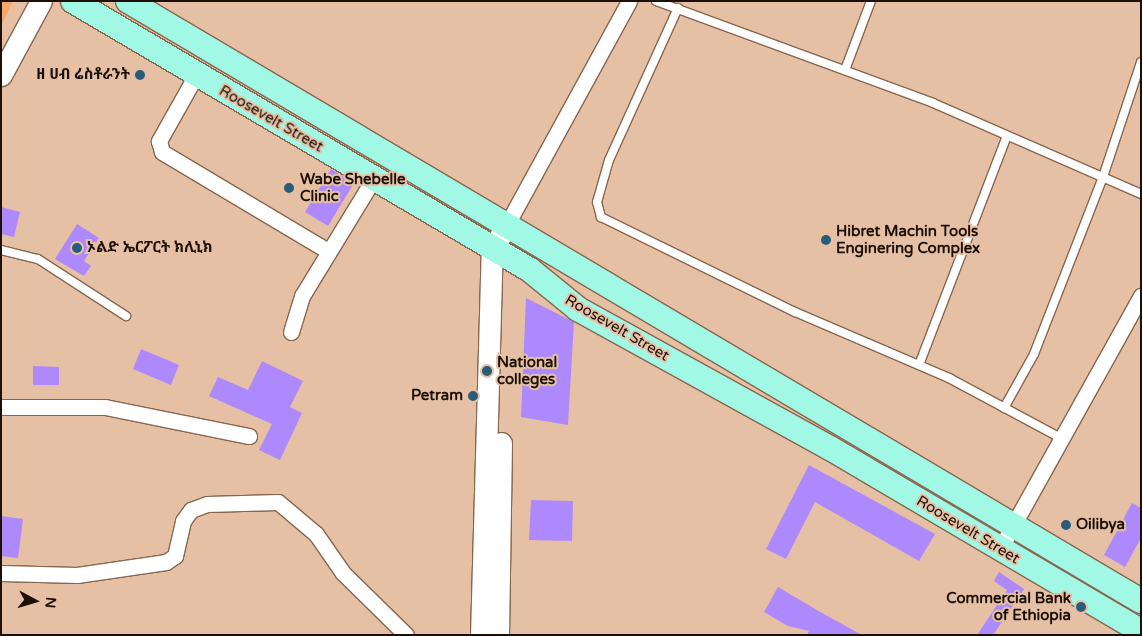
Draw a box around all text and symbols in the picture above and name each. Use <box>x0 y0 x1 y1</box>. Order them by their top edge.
place label: ዘ ሀብ ሬስቶራንት <box>36 66 130 84</box>
marker: ዘ ሀብ ሬስቶራንት <box>134 69 146 81</box>
street label: Roosevelt Street <box>216 82 326 156</box>
place label: Wabe Shebelle Clinic <box>300 170 406 205</box>
marker: Wabe Shebelle Clinic <box>282 181 296 195</box>
place label: Hibret Machin Tools Enginering Complex <box>836 222 980 257</box>
marker: Hibret Machin Tools Enginering Complex <box>820 234 832 246</box>
place label: ኦልድ ኤርፖርት ክሊኒክ <box>87 239 213 257</box>
marker: ኦልድ ኤርፖርት ክሊኒክ <box>71 242 83 254</box>
street label: Roosevelt Street <box>562 291 672 365</box>
place label: National colleges <box>497 353 557 388</box>
marker: National colleges <box>481 365 493 377</box>
place label: Petram <box>411 387 463 405</box>
marker: Petram <box>467 390 479 402</box>
street label: Roosevelt Street <box>913 492 1023 568</box>
place label: Oilibya <box>1076 516 1125 534</box>
marker: Oilibya <box>1060 519 1072 531</box>
north arrow <box>10 576 60 626</box>
place label: Commercial Bank of Ethiopia <box>946 589 1071 624</box>
text: N <box>41 596 59 609</box>
marker: Commercial Bank of Ethiopia <box>1075 601 1087 613</box>

